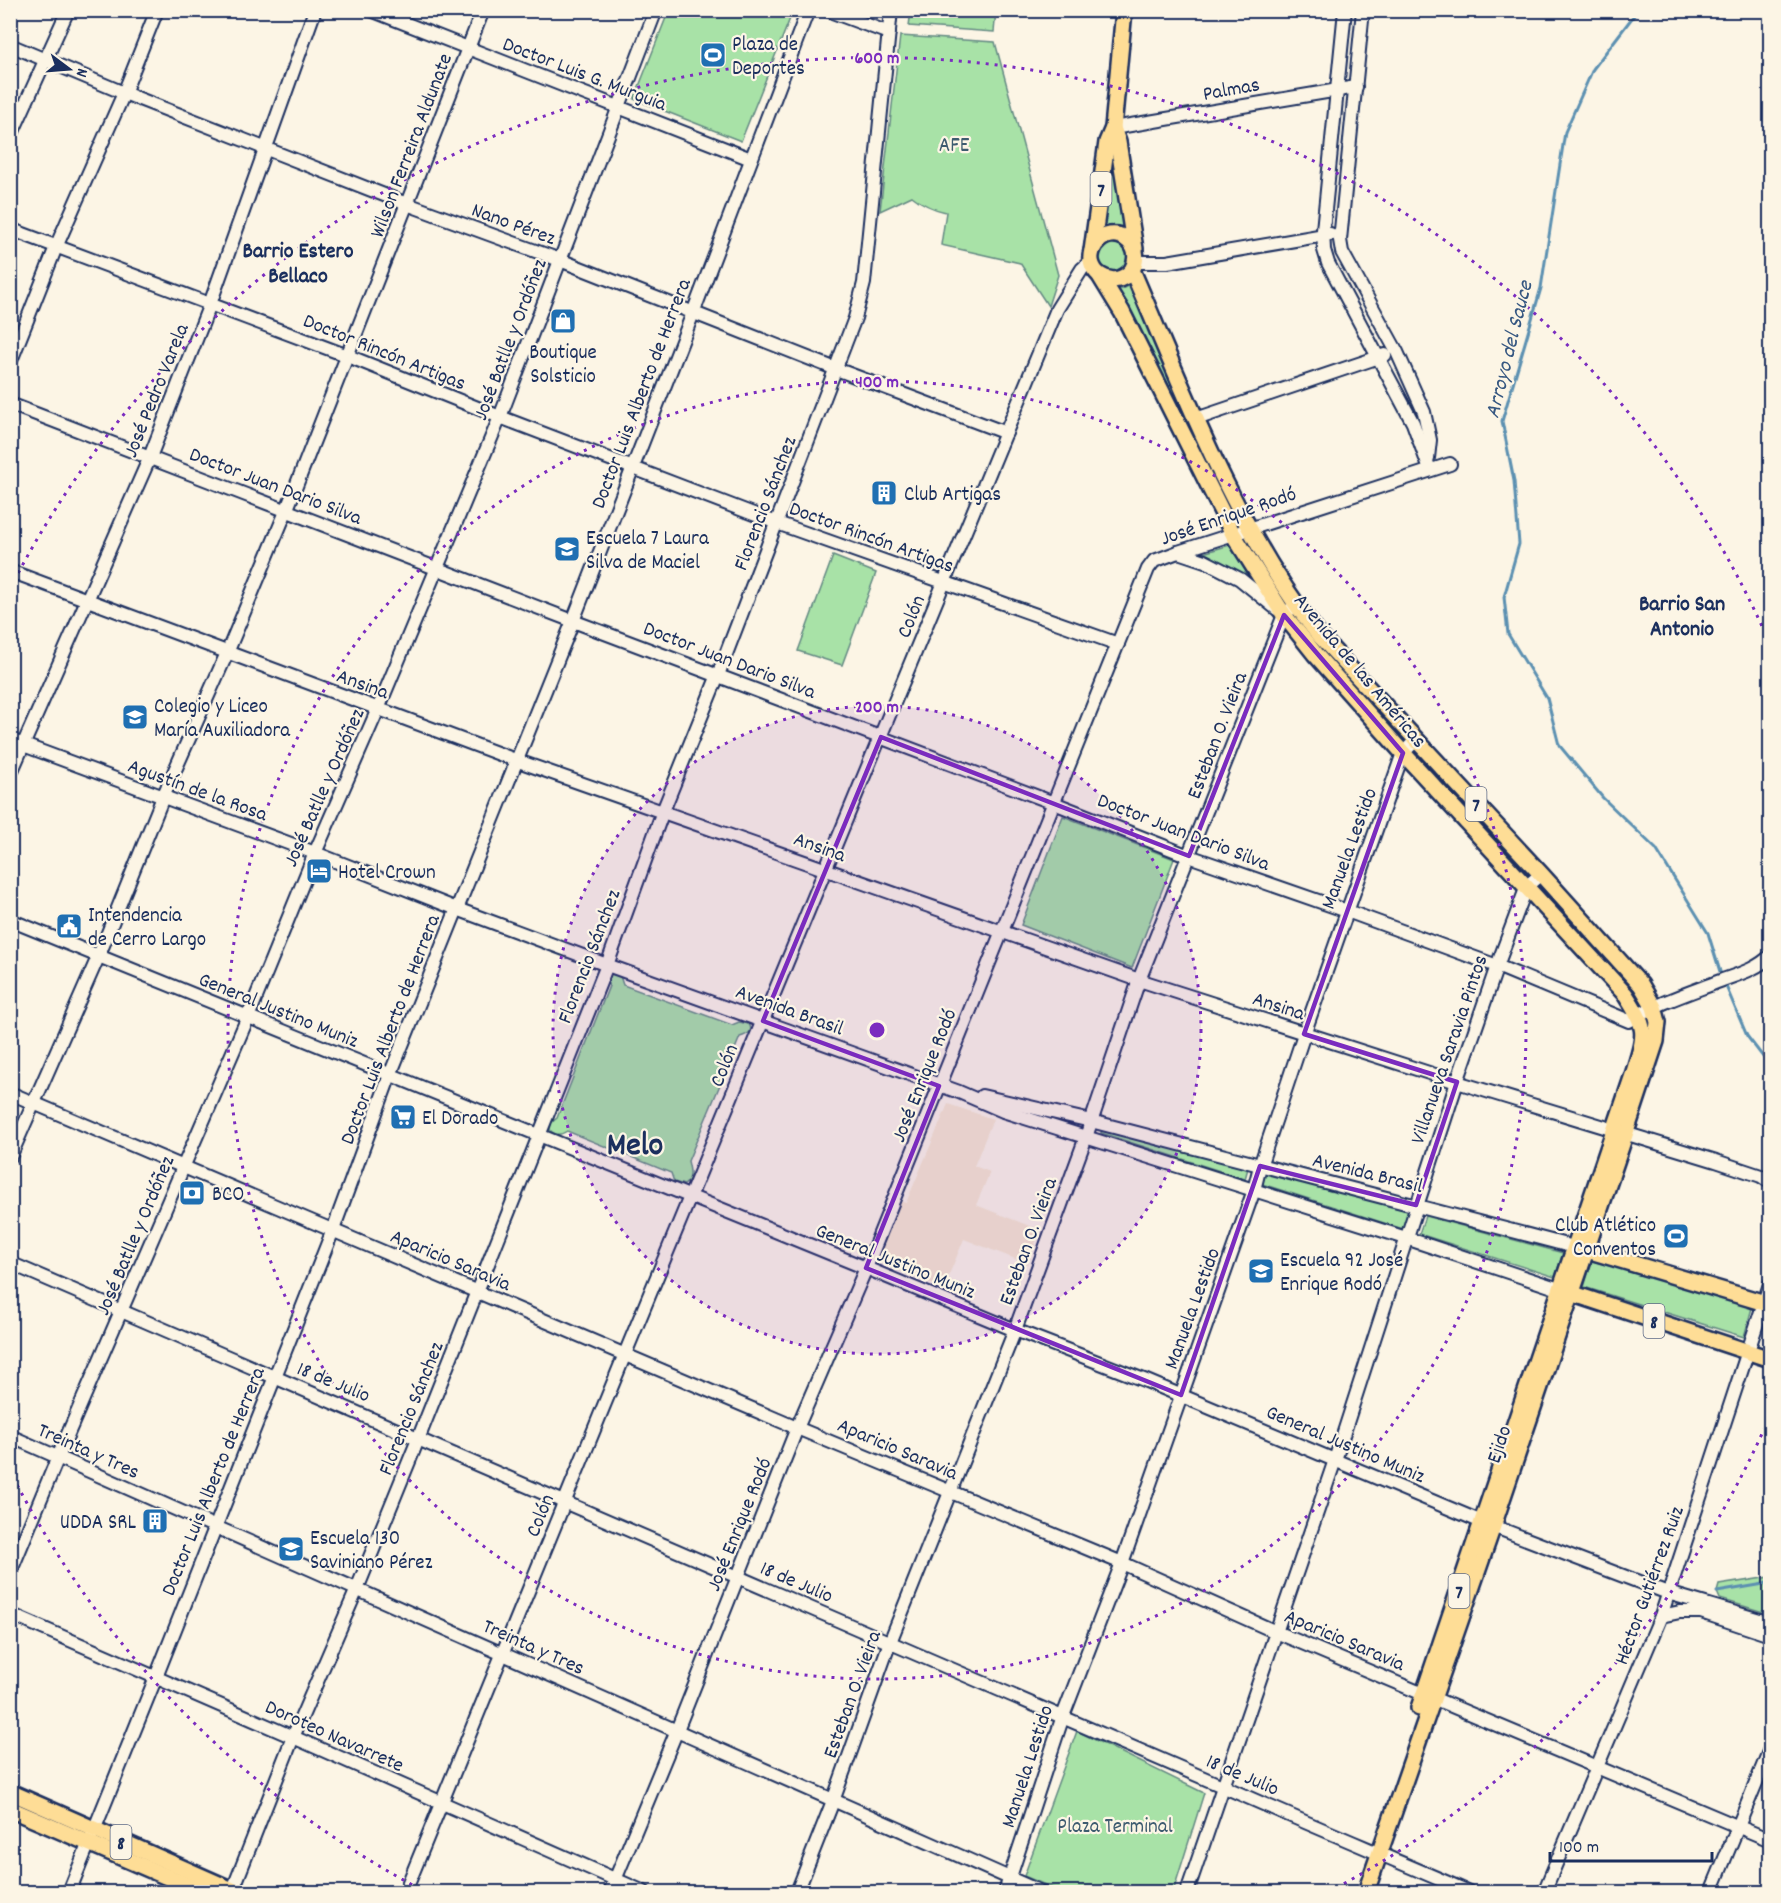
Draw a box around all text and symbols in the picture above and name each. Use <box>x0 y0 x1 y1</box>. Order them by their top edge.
street label: Doctor Luis G. Murguia <box>498 31 671 121</box>
place label: Plaza de Deportes <box>732 31 805 85</box>
north arrow <box>39 39 99 99</box>
sports icon: Plaza de Deportes <box>698 40 728 70</box>
text: 600 m <box>855 47 899 72</box>
street label: Wilson Ferreira Aldunate <box>364 50 462 243</box>
text: N <box>69 65 93 80</box>
street label: Palmas <box>1201 71 1262 111</box>
park label: AFE <box>939 132 970 162</box>
road number: 7 <box>1090 172 1112 206</box>
street label: Nano Pérez <box>467 197 559 255</box>
district label: Barrio Estero Bellaco <box>243 237 354 293</box>
street label: José Batlle y Ordóñez <box>467 255 556 425</box>
street label: Doctor Luis Alberto de Herrera <box>585 274 701 513</box>
water label: Arroyo del Sauce <box>1478 277 1543 422</box>
shop icon: Boutique Solsticio <box>548 306 578 336</box>
street label: Doctor Rincón Artigas <box>298 307 470 400</box>
street label: José Pedro Varela <box>117 319 199 463</box>
place label: Boutique Solsticio <box>529 339 597 393</box>
text: 400 m <box>855 371 899 396</box>
street label: Florencio Sánchez <box>727 433 806 576</box>
street label: Doctor Juan Dario Silva <box>184 441 367 535</box>
building icon: Club Artigas <box>869 478 899 508</box>
place label: Club Artigas <box>904 481 1001 511</box>
street label: José Enrique Rodó <box>1157 481 1301 555</box>
street label: Doctor Rincón Artigas <box>785 495 957 583</box>
place label: Escuela 7 Laura Silva de Maciel <box>586 525 710 579</box>
school or university icon: Escuela 7 Laura Silva de Maciel <box>552 534 582 564</box>
street label: Avenida de las Américas <box>1285 588 1432 756</box>
district label: Barrio San Antonio <box>1639 590 1725 646</box>
street label: Colón <box>891 591 935 643</box>
street label: Doctor Juan Dario Silva <box>638 615 821 709</box>
street label: Ansina <box>332 663 393 709</box>
street label: Esteban O. Vieira <box>1181 667 1257 804</box>
place label: Colegio y Liceo María Auxiliadora <box>154 693 291 747</box>
text: 200 m <box>855 696 899 721</box>
school or university icon: Colegio y Liceo María Auxiliadora <box>120 702 150 732</box>
street label: José Batlle y Ordóñez <box>277 704 374 872</box>
street label: Agustín de la Rosa <box>123 753 272 831</box>
street label: Manuela Lestido <box>1315 784 1387 914</box>
street label: Doctor Juan Dario Silva <box>1092 787 1275 881</box>
road number: 7 <box>1466 787 1486 821</box>
street label: Ansina <box>789 826 850 872</box>
hotel icon: Hotel Crown <box>304 856 334 886</box>
place label: Hotel Crown <box>338 859 436 889</box>
street label: Florencio Sánchez <box>551 886 630 1029</box>
place label: Intendencia de Cerro Largo <box>88 902 206 956</box>
street label: Doctor Luis Alberto de Herrera <box>334 910 450 1149</box>
public building icon: Intendencia de Cerro Largo <box>54 911 84 941</box>
street label: Villanueva Saravia Pintos <box>1404 951 1497 1149</box>
street label: General Justino Muniz <box>193 966 362 1058</box>
street label: Avenida Brasil <box>731 978 847 1045</box>
street label: Ansina <box>1248 985 1309 1031</box>
street label: José Enrique Rodó <box>885 1005 966 1147</box>
centre of rings <box>867 1020 887 1040</box>
street label: Colón <box>704 1040 748 1092</box>
supermarket icon: El Dorado <box>388 1102 418 1132</box>
place label: El Dorado <box>422 1105 498 1135</box>
district label: Melo <box>607 1124 663 1171</box>
street label: Avenida Brasil <box>1309 1147 1426 1203</box>
street label: José Batlle y Ordóñez <box>90 1152 184 1321</box>
street label: Esteban O. Vieira <box>993 1173 1067 1310</box>
bank icon: BCO <box>177 1178 207 1208</box>
place label: BCO <box>212 1181 244 1211</box>
place label: Club Atlético Conventos <box>1555 1212 1656 1266</box>
street label: General Justino Muniz <box>810 1217 979 1309</box>
sports icon: Club Atlético Conventos <box>1661 1221 1691 1251</box>
street label: Aparicio Saravia <box>385 1223 516 1301</box>
street label: Manuela Lestido <box>1158 1244 1230 1374</box>
place label: Escuela 92 José Enrique Rodó <box>1280 1247 1403 1301</box>
school or university icon: Escuela 92 José Enrique Rodó <box>1246 1256 1276 1286</box>
road number: 8 <box>1644 1304 1664 1338</box>
street label: Florencio Sánchez <box>372 1338 453 1480</box>
street label: 18 de Julio <box>292 1356 374 1412</box>
street label: Doctor Luis Alberto de Herrera <box>155 1362 275 1601</box>
street label: General Justino Muniz <box>1261 1399 1429 1493</box>
street label: Aparicio Saravia <box>832 1412 963 1490</box>
street label: Treinta y Tres <box>32 1417 144 1489</box>
street label: Ejido <box>1480 1422 1521 1468</box>
street label: José Enrique Rodó <box>700 1454 781 1596</box>
street label: Colón <box>520 1490 564 1542</box>
street label: Héctor Gutiérrez Ruiz <box>1608 1502 1693 1670</box>
building icon: UDDA SRL <box>140 1506 170 1536</box>
place label: UDDA SRL <box>60 1509 136 1539</box>
place label: Escuela 130 Saviniano Pérez <box>310 1525 433 1579</box>
school or university icon: Escuela 130 Saviniano Pérez <box>276 1534 306 1564</box>
street label: 18 de Julio <box>755 1555 837 1613</box>
road number: 7 <box>1448 1574 1470 1608</box>
street label: Aparicio Saravia <box>1279 1603 1410 1681</box>
street label: Treinta y Tres <box>477 1613 589 1685</box>
street label: Esteban O. Vieira <box>817 1626 891 1763</box>
street label: Doroteo Navarrete <box>260 1694 408 1782</box>
street label: Manuela Lestido <box>995 1702 1063 1832</box>
street label: 18 de Julio <box>1201 1748 1283 1806</box>
park label: Plaza Terminal <box>1057 1813 1173 1843</box>
road number: 8 <box>110 1825 132 1859</box>
scale bar <box>1550 1825 1712 1863</box>
text: 100 m <box>1559 1836 1599 1861</box>

